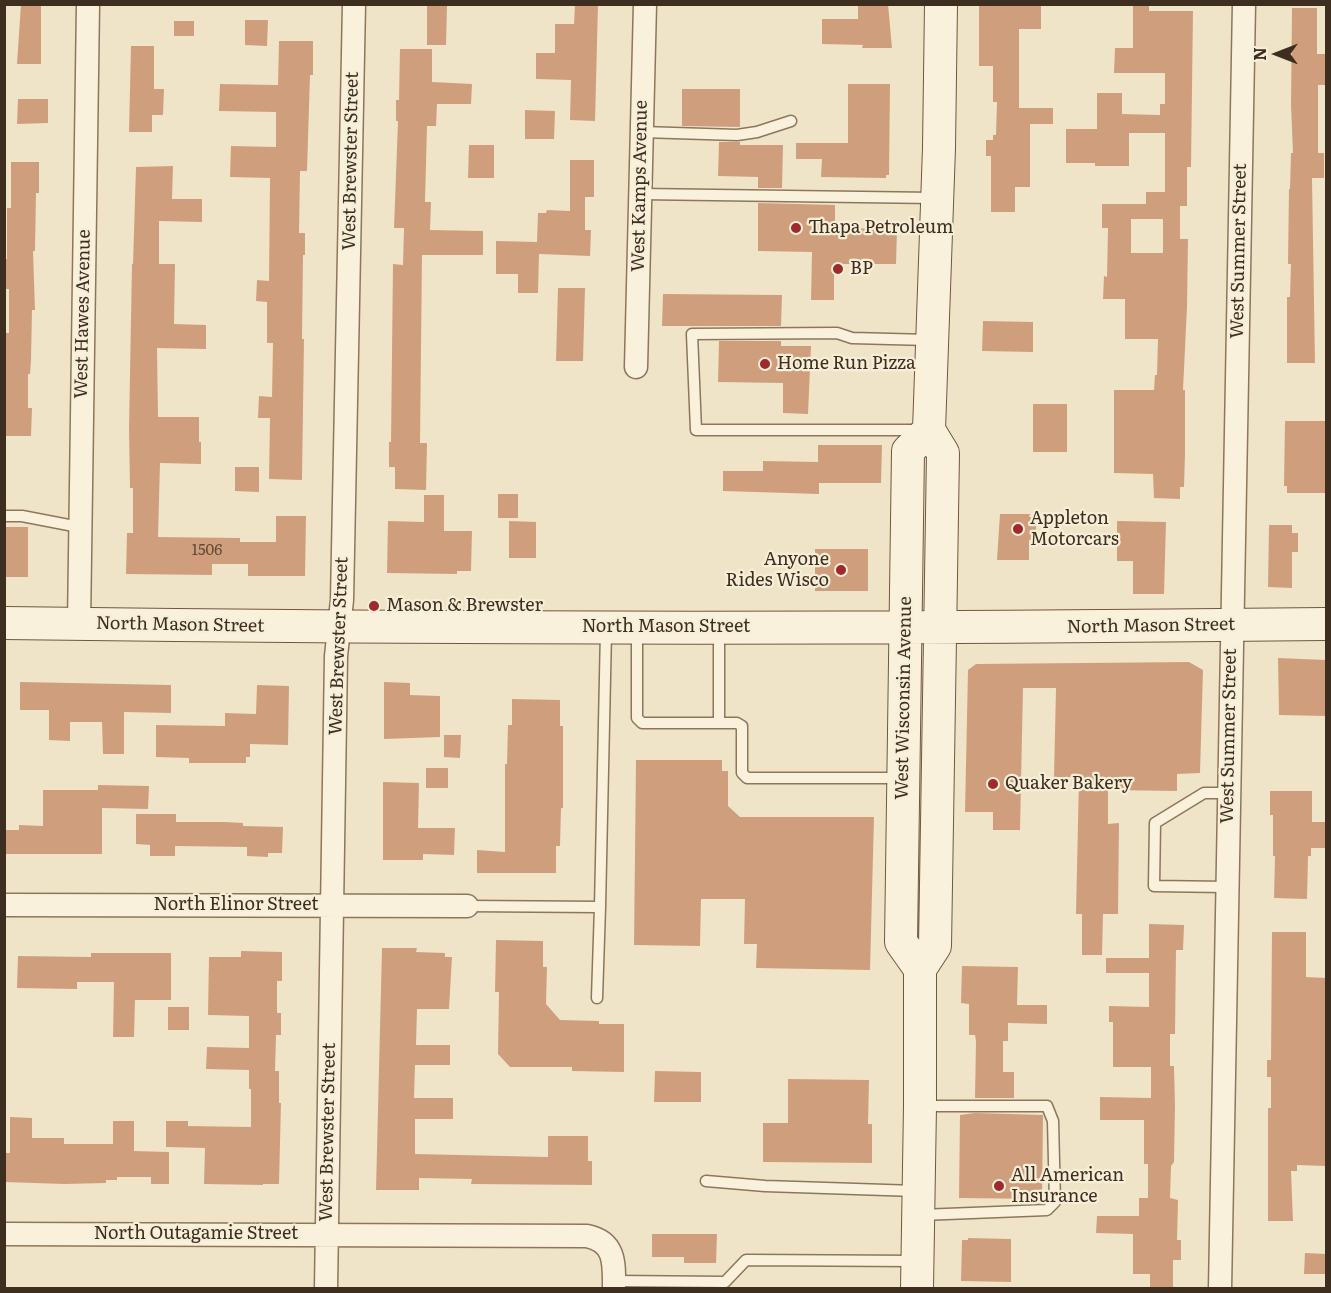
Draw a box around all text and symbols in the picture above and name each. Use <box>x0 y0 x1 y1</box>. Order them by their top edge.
north arrow <box>1247 24 1307 84</box>
text: N <box>1247 47 1271 61</box>
street label: West Brewster Street <box>339 72 363 250</box>
street label: West Kamps Avenue <box>628 100 652 272</box>
street label: West Summer Street <box>1227 163 1251 339</box>
place label: Thapa Petroleum <box>808 217 954 239</box>
marker: Thapa Petroleum <box>789 221 803 235</box>
street label: West Hawes Avenue <box>71 229 95 399</box>
place label: BP <box>850 258 873 280</box>
marker: BP <box>831 262 845 276</box>
place label: Home Run Pizza <box>777 353 916 375</box>
marker: Home Run Pizza <box>758 357 772 371</box>
place label: Appleton Motorcars <box>1030 508 1119 550</box>
marker: Appleton Motorcars <box>1011 522 1025 536</box>
house number: 1506 <box>192 542 222 560</box>
place label: Anyone Rides Wisco <box>725 549 829 592</box>
street label: West Brewster Street <box>325 556 353 736</box>
marker: Anyone Rides Wisco <box>834 563 848 577</box>
place label: Mason & Brewster <box>386 595 543 617</box>
street label: West Wisconsin Avenue <box>891 596 917 800</box>
marker: Mason & Brewster <box>367 599 381 613</box>
street label: North Mason Street <box>96 613 264 637</box>
street label: North Mason Street <box>1067 614 1235 638</box>
street label: North Mason Street <box>582 616 750 638</box>
street label: West Summer Street <box>1217 648 1241 824</box>
place label: Quaker Bakery <box>1005 773 1132 795</box>
marker: Quaker Bakery <box>986 777 1000 791</box>
street label: North Elinor Street <box>154 894 318 916</box>
street label: West Brewster Street <box>316 1043 340 1221</box>
place label: All American Insurance <box>1011 1165 1124 1208</box>
marker: All American Insurance <box>992 1179 1006 1193</box>
street label: North Outagamie Street <box>94 1223 298 1245</box>

